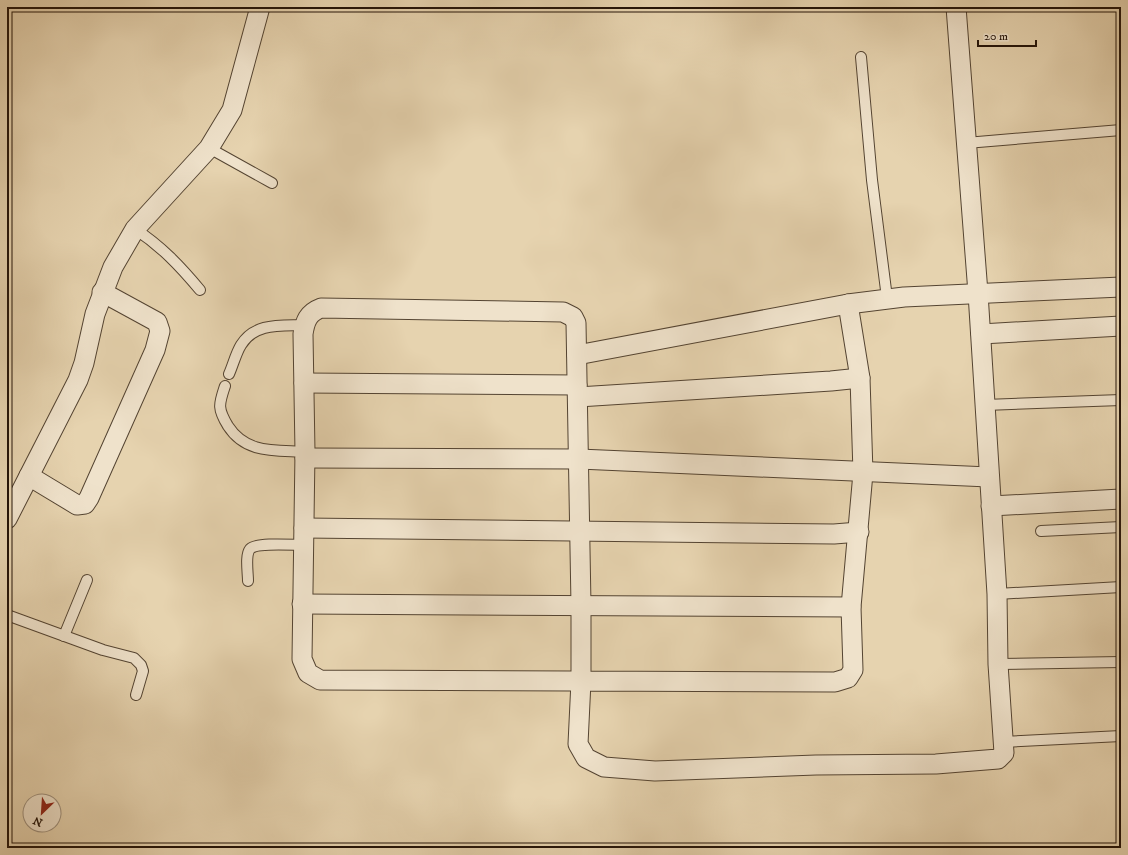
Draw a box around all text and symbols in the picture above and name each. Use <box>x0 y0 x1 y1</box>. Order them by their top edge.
scale bar <box>978 22 1036 48</box>
text: 20 m <box>984 29 1008 44</box>
north arrow <box>22 793 62 833</box>
text: N <box>31 813 45 829</box>

